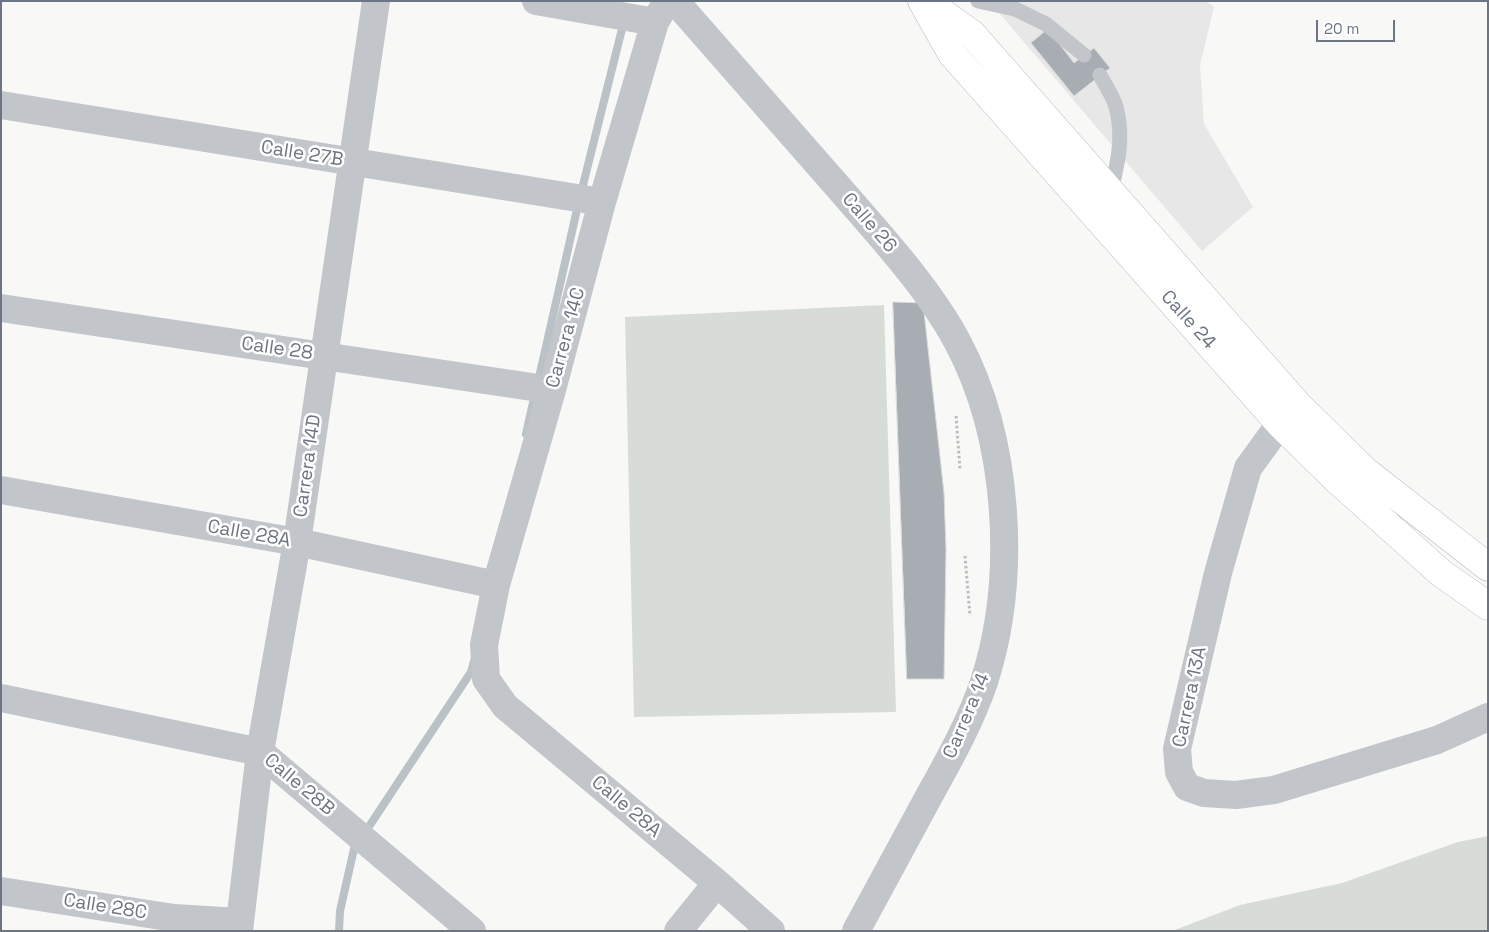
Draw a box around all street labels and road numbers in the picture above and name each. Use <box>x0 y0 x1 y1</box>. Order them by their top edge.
street label: Calle 27B <box>259 136 345 172</box>
street label: Calle 26 <box>837 188 901 258</box>
street label: Carrera 14C <box>542 285 590 391</box>
street label: Calle 24 <box>1156 286 1220 354</box>
street label: Calle 28 <box>240 333 314 365</box>
street label: Carrera 14D <box>290 413 326 519</box>
street label: Calle 28A <box>206 515 292 553</box>
street label: Carrera 13A <box>1168 645 1212 749</box>
street label: Carrera 14 <box>939 670 995 762</box>
street label: Calle 28B <box>259 749 339 821</box>
street label: Calle 28A <box>587 771 665 843</box>
street label: Calle 28C <box>62 889 148 925</box>

